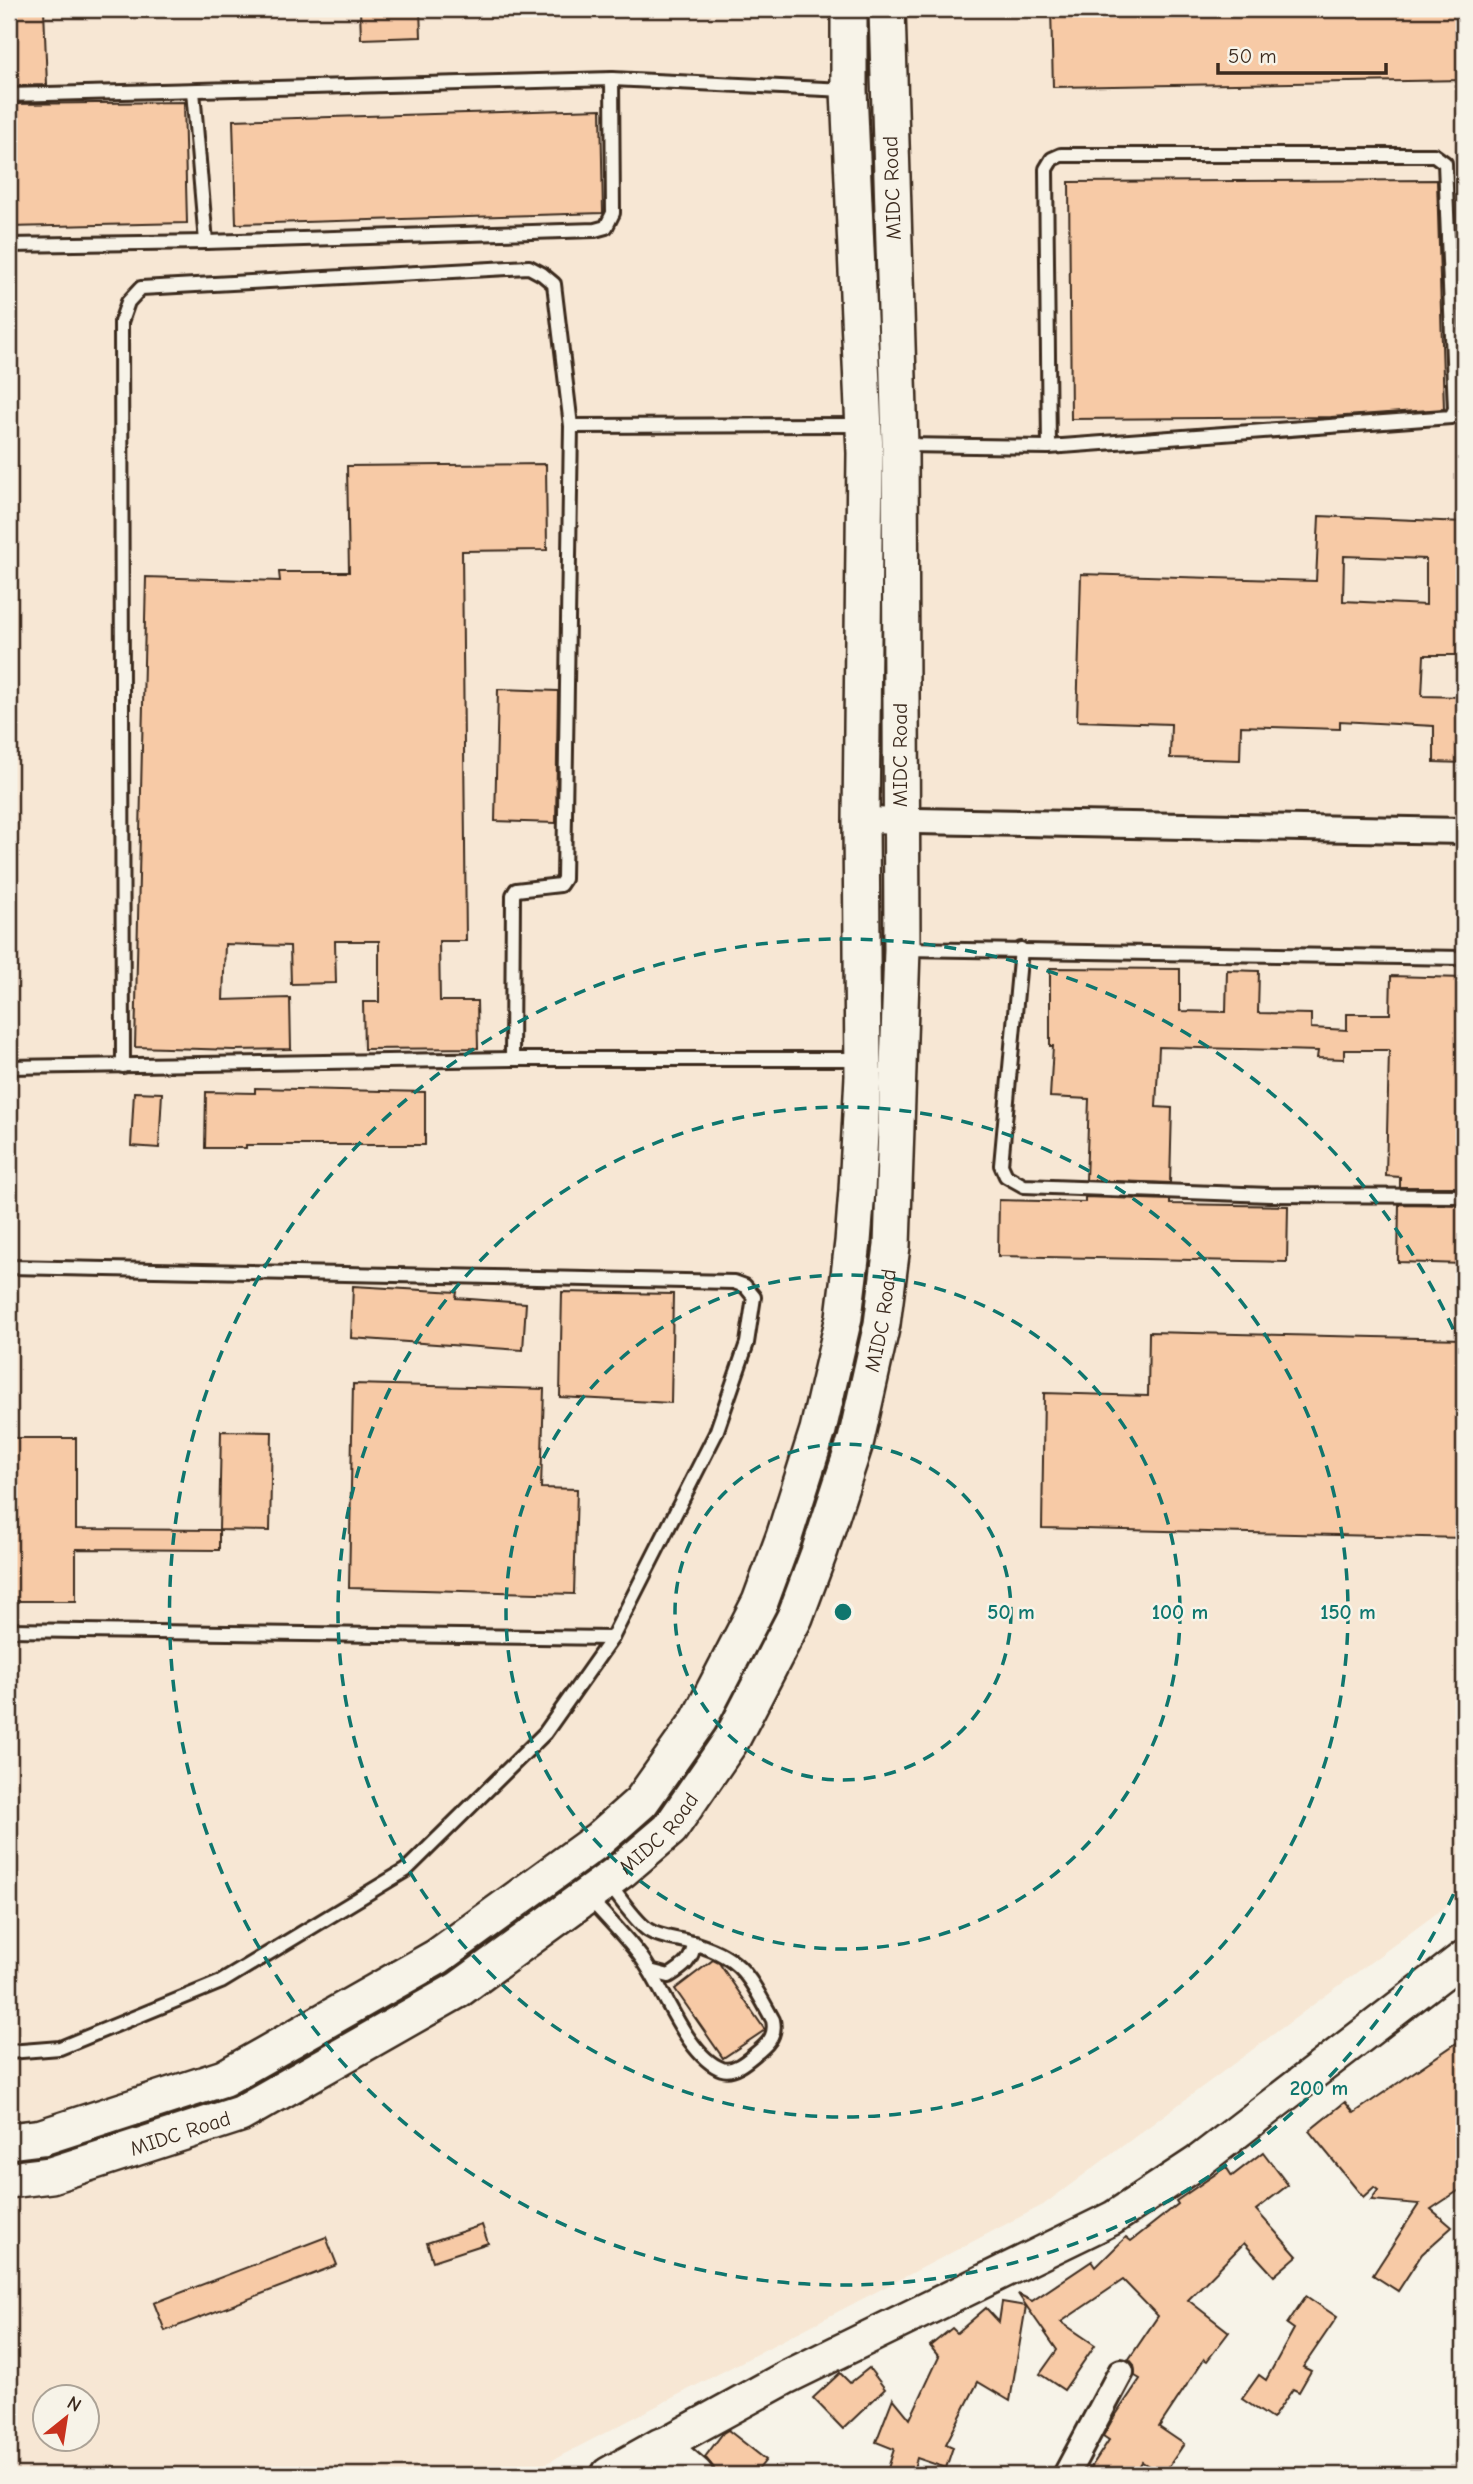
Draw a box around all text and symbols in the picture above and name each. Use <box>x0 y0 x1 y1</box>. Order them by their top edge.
scale bar <box>1218 32 1386 76</box>
text: 50 m <box>1228 44 1277 68</box>
street label: MIDC Road <box>878 135 906 241</box>
street label: MIDC Road <box>888 703 912 807</box>
street label: MIDC Road <box>860 1268 901 1374</box>
centre of rings <box>831 1600 855 1624</box>
text: 50 m <box>987 1600 1035 1624</box>
text: 100 m <box>1152 1600 1208 1624</box>
text: 150 m <box>1320 1600 1376 1624</box>
street label: MIDC Road <box>614 1788 703 1879</box>
text: 200 m <box>1290 2076 1348 2100</box>
street label: MIDC Road <box>127 2106 233 2161</box>
north arrow <box>32 2382 102 2452</box>
text: N <box>63 2392 85 2417</box>

